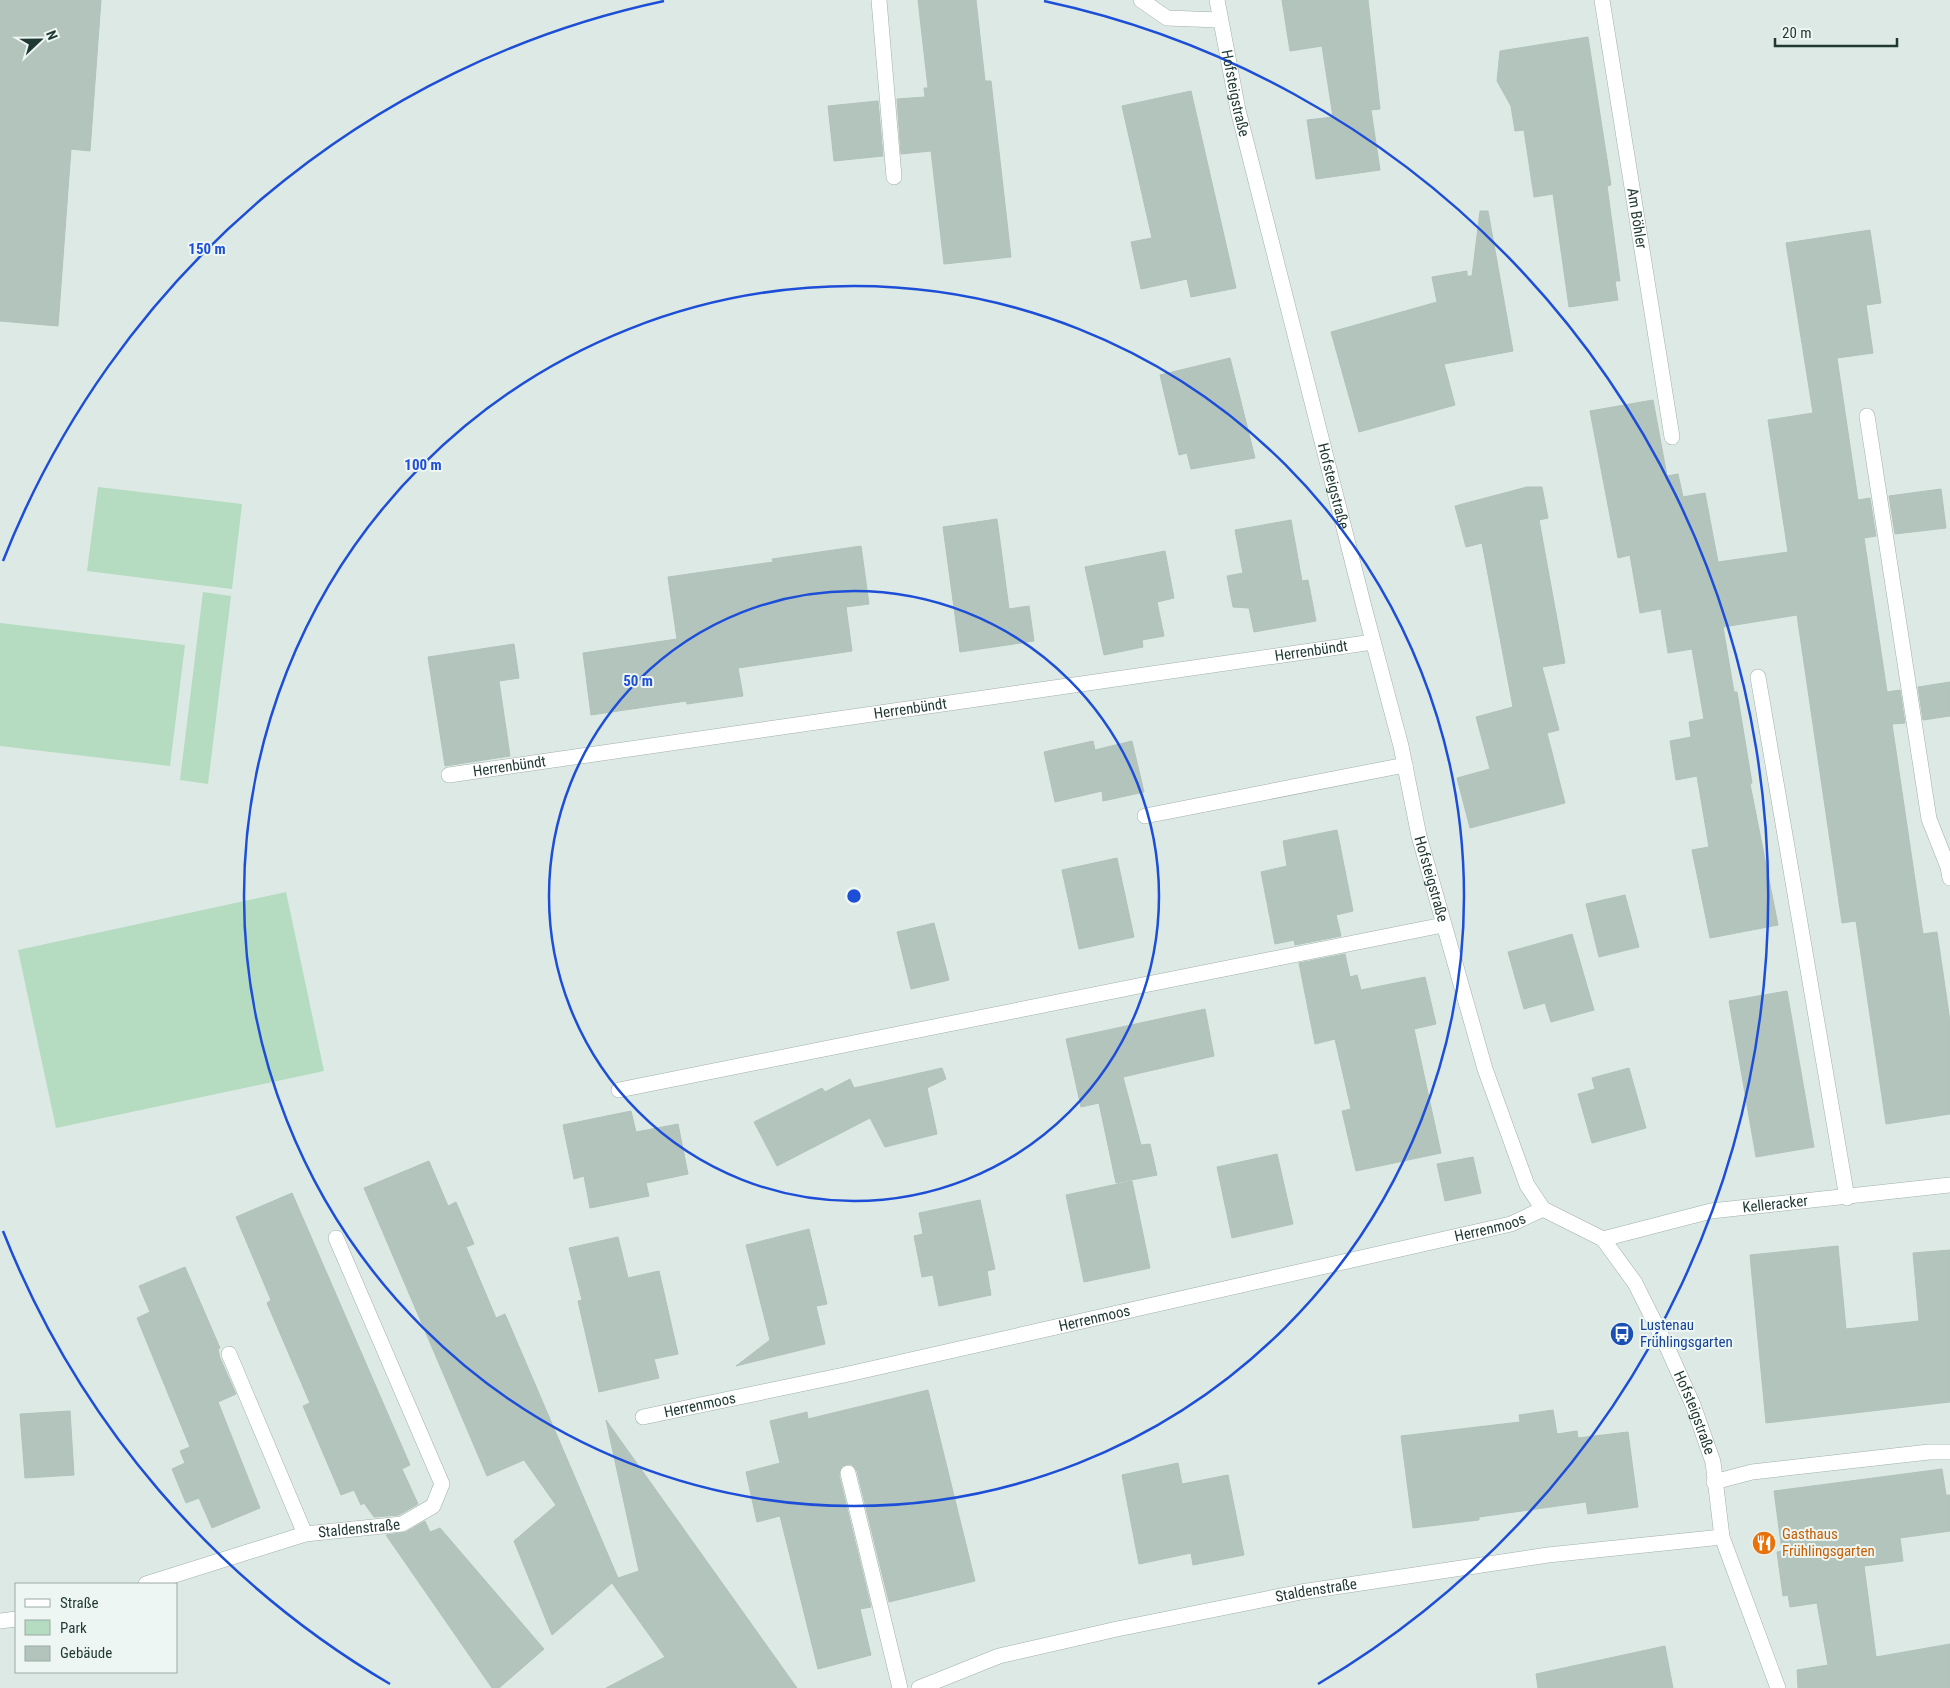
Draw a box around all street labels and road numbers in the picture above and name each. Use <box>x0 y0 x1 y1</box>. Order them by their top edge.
street label: Hofsteigstraße <box>1218 48 1253 139</box>
street label: Am Böhler <box>1623 186 1651 250</box>
street label: Hofsteigstraße <box>1314 441 1353 531</box>
street label: Herrenbündt <box>1273 637 1349 665</box>
street label: Herrenbündt <box>873 694 948 723</box>
street label: Herrenbündt <box>472 752 547 780</box>
street label: Hofsteigstraße <box>1410 834 1452 924</box>
street label: Kelleracker <box>1741 1191 1809 1217</box>
street label: Herrenmoos <box>1453 1209 1529 1246</box>
street label: Herrenmoos <box>1057 1301 1132 1335</box>
street label: Hofsteigstraße <box>1670 1368 1719 1457</box>
street label: Herrenmoos <box>662 1389 737 1421</box>
street label: Staldenstraße <box>317 1515 401 1542</box>
street label: Staldenstraße <box>1274 1575 1358 1606</box>

